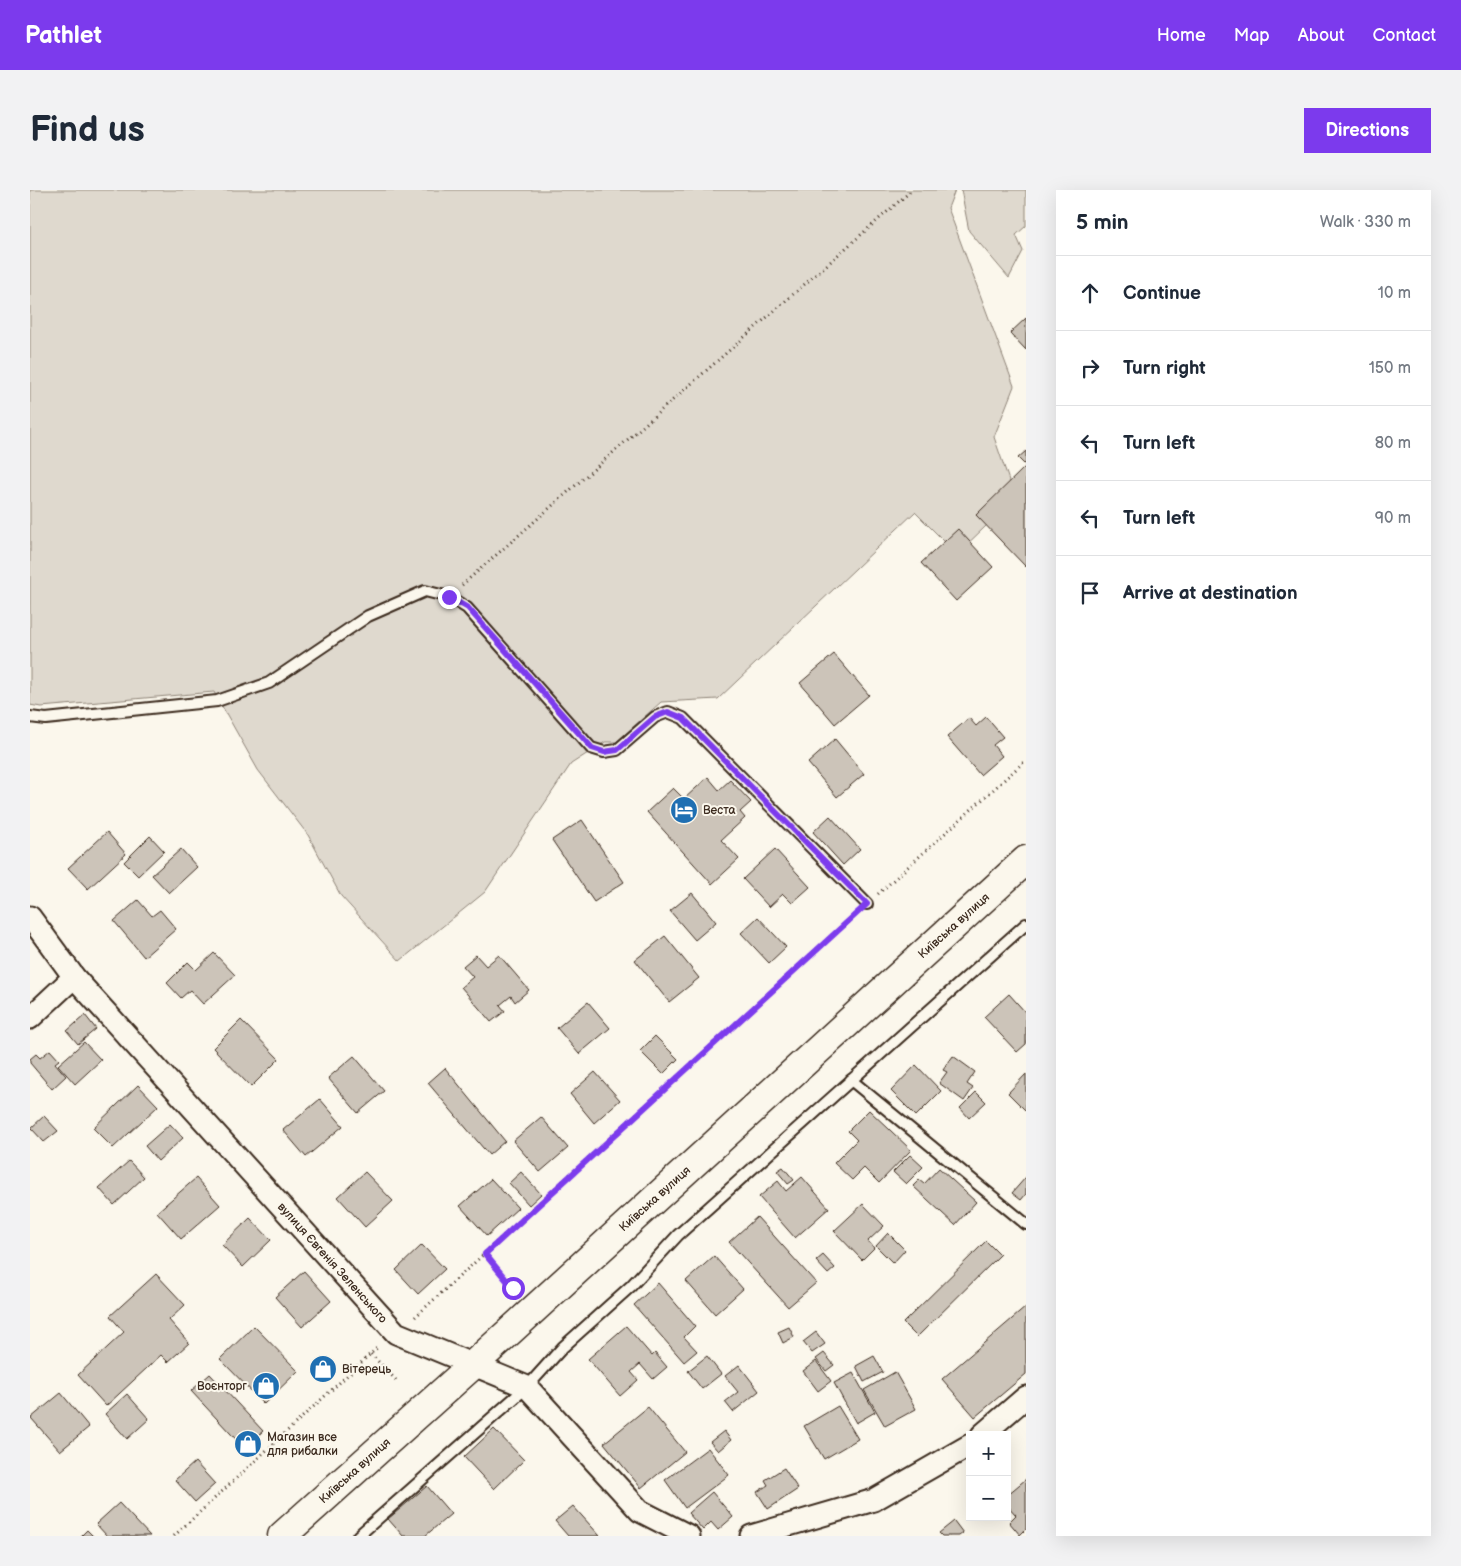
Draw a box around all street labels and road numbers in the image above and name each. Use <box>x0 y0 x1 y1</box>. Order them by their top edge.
street label: Київська вулиця <box>915 890 993 962</box>
street label: Київська вулиця <box>616 1163 694 1235</box>
street label: вулиця Євгенія Зеленського <box>274 1200 390 1326</box>
street label: Київська вулиця <box>316 1435 394 1507</box>

